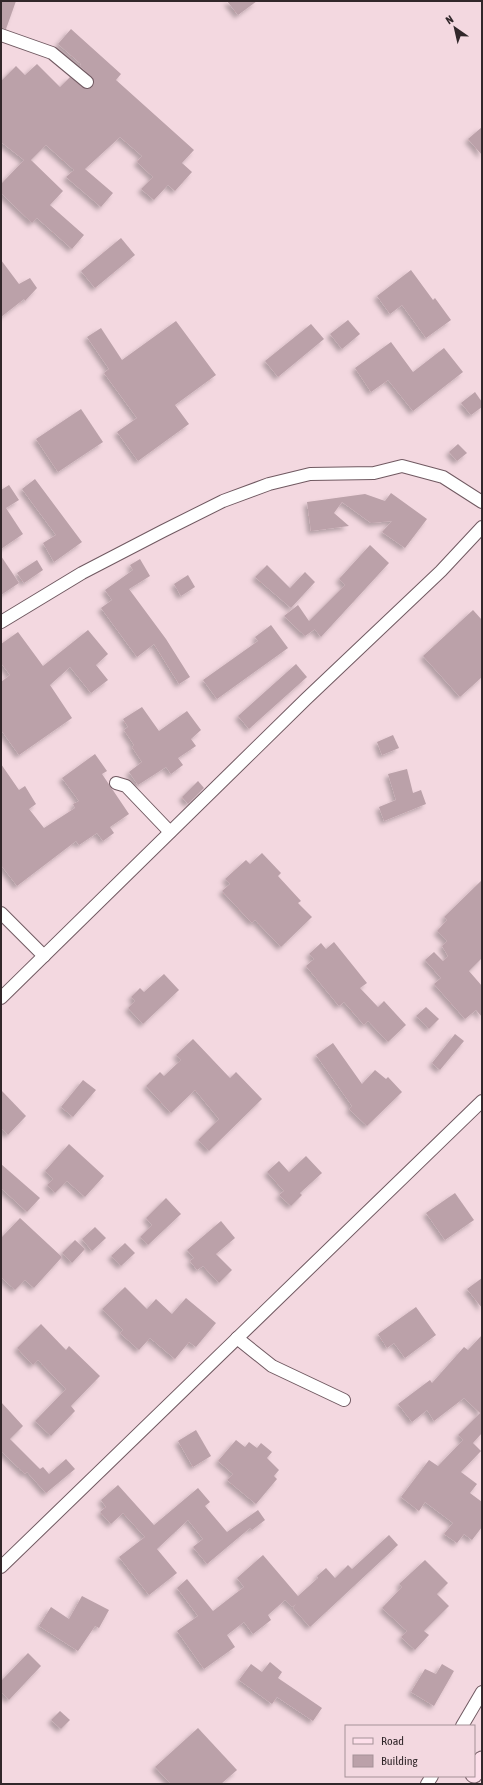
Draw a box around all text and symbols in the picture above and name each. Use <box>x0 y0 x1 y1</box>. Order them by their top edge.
north arrow <box>435 8 475 48</box>
text: N <box>443 13 455 27</box>
legend <box>345 1725 475 1777</box>
text: Road <box>381 1734 404 1748</box>
text: Building <box>381 1754 419 1768</box>

